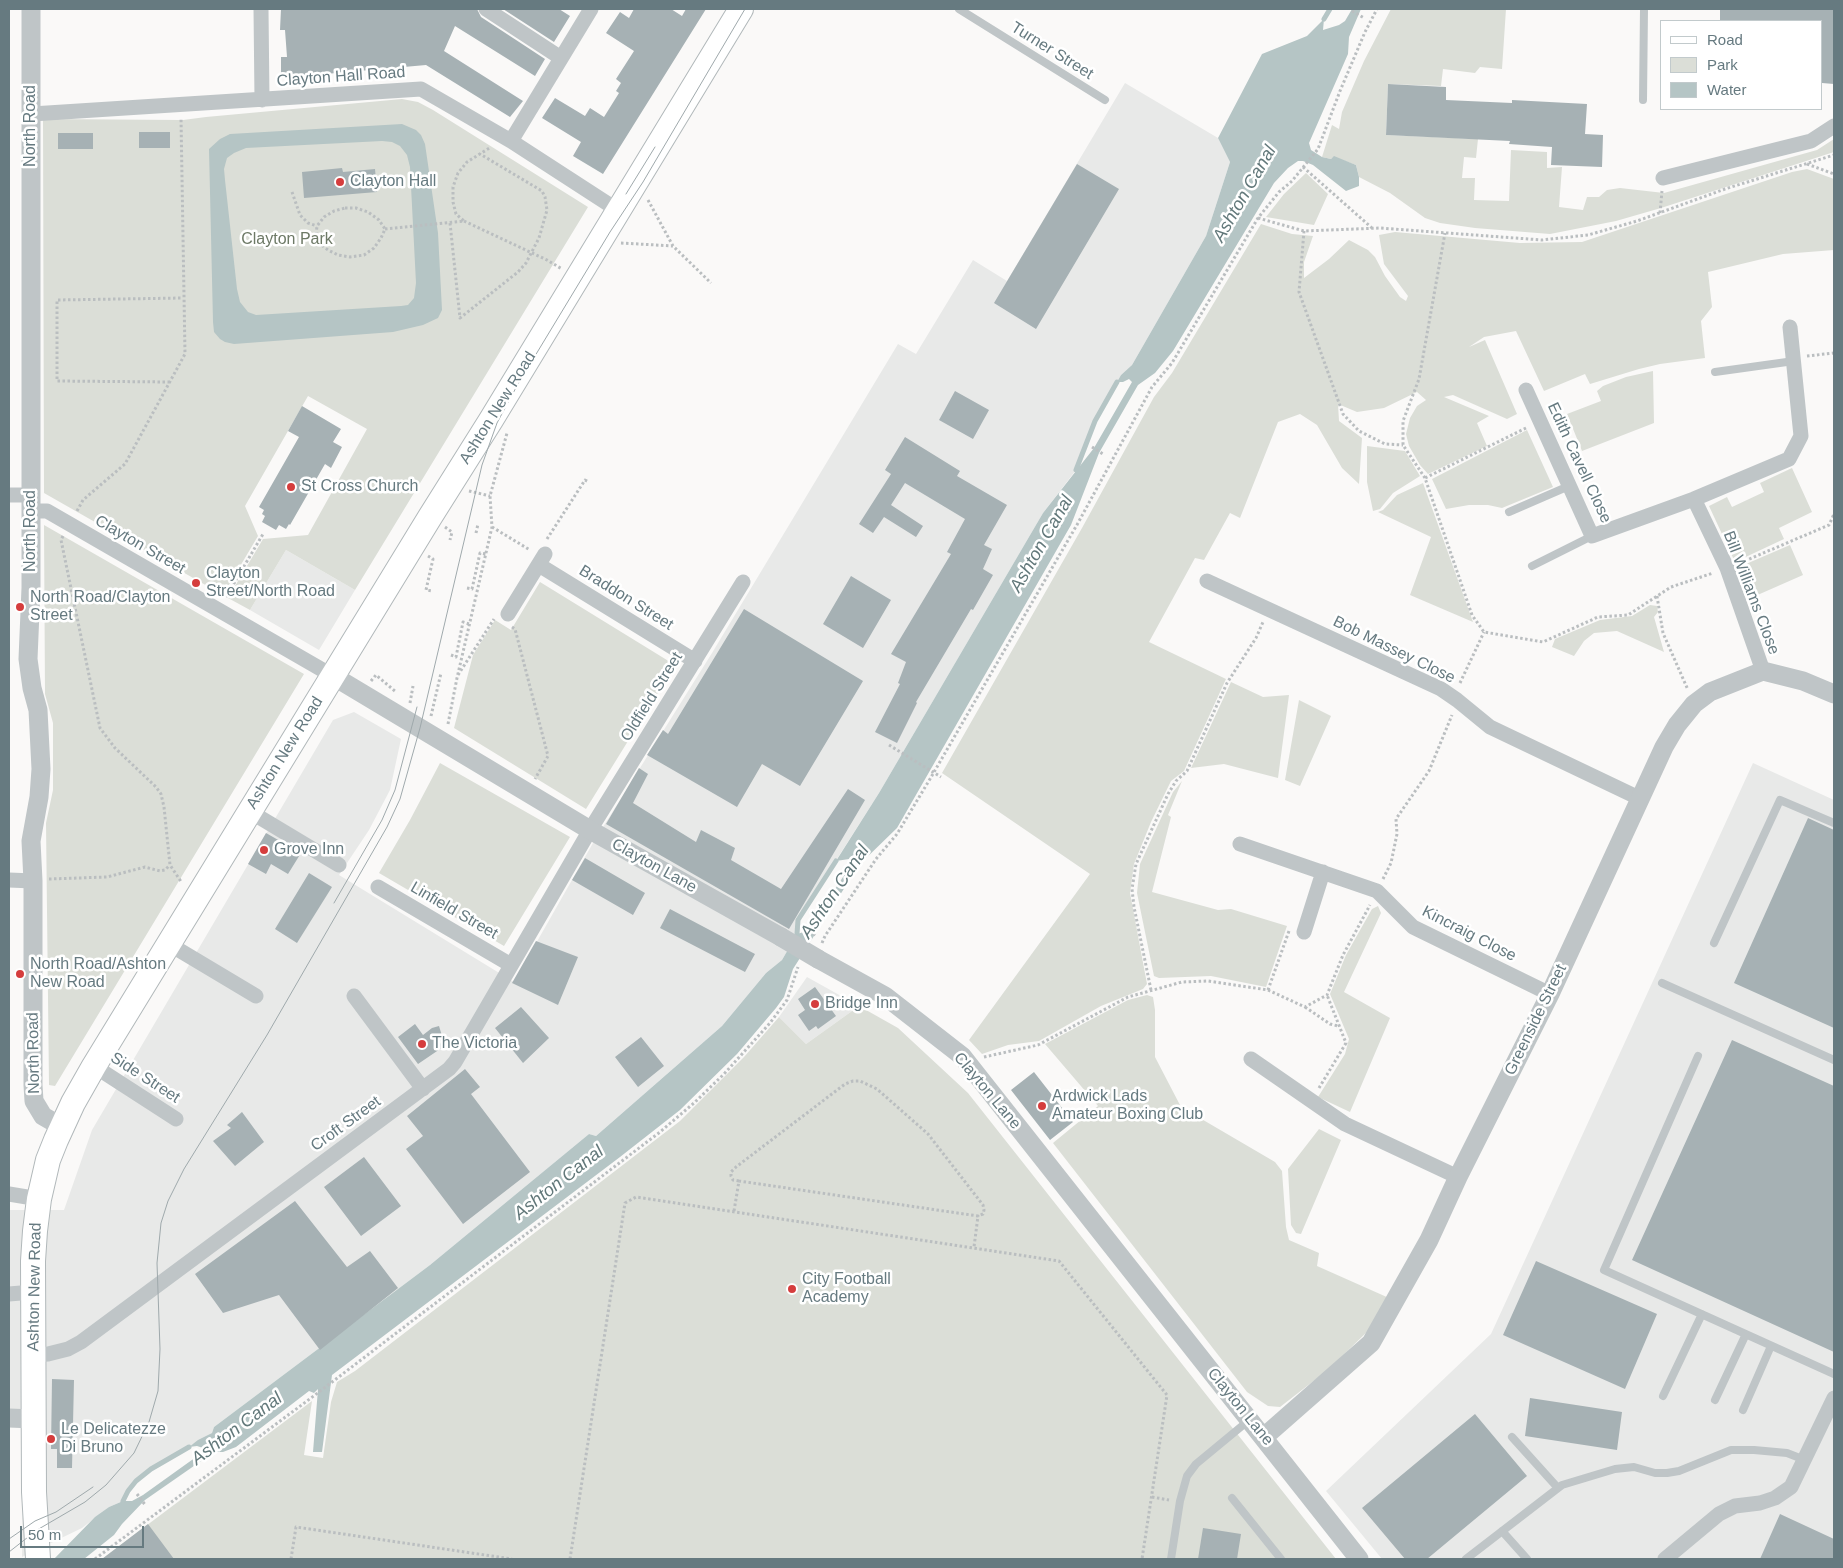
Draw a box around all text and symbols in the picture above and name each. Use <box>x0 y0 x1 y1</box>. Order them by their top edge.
street label: Turner Street <box>1007 18 1097 84</box>
legend <box>1660 20 1823 110</box>
text: Road <box>1707 31 1743 48</box>
text: Park <box>1707 56 1738 73</box>
street label: Clayton Hall Road <box>276 63 406 91</box>
text: Water <box>1707 81 1746 98</box>
street label: North Road <box>21 85 41 167</box>
water label: Ashton Canal <box>1209 142 1281 246</box>
place label: Clayton Hall <box>350 172 436 192</box>
marker: Clayton Hall <box>334 176 346 188</box>
park label: Clayton Park <box>241 230 333 250</box>
street label: Ashton New Road <box>456 348 540 468</box>
street label: Edith Cavell Close <box>1543 400 1615 526</box>
place label: St Cross Church <box>301 477 418 497</box>
marker: St Cross Church <box>285 481 297 493</box>
street label: North Road <box>21 490 41 572</box>
water label: Ashton Canal <box>1006 492 1078 596</box>
street label: Clayton Street <box>91 511 189 579</box>
street label: Bill Williams Close <box>1719 529 1783 657</box>
street label: Braddon Street <box>575 561 677 635</box>
place label: Clayton Street/North Road <box>206 564 335 602</box>
marker: Clayton Street/North Road <box>190 577 202 589</box>
place label: North Road/Clayton Street <box>30 588 171 626</box>
marker: North Road/Clayton Street <box>14 601 26 613</box>
street label: Bob Massey Close <box>1330 612 1458 688</box>
street label: Oldfield Street <box>617 649 687 745</box>
street label: Ashton New Road <box>243 693 327 813</box>
street label: Clayton Lane <box>608 835 700 897</box>
place label: Grove Inn <box>274 840 344 860</box>
water label: Ashton Canal <box>796 841 874 943</box>
marker: Grove Inn <box>258 844 270 856</box>
street label: Linfield Street <box>407 878 501 944</box>
street label: Kincraig Close <box>1419 902 1519 966</box>
place label: North Road/Ashton New Road <box>30 955 166 993</box>
street label: Greenside Street <box>1501 961 1571 1079</box>
marker: North Road/Ashton New Road <box>14 968 26 980</box>
place label: Bridge Inn <box>825 994 898 1014</box>
marker: Bridge Inn <box>809 998 821 1010</box>
street label: North Road <box>24 1012 44 1094</box>
place label: The Victoria <box>432 1034 517 1054</box>
marker: The Victoria <box>416 1038 428 1050</box>
street label: Side Street <box>107 1048 183 1108</box>
street label: Clayton Lane <box>949 1049 1025 1133</box>
place label: Ardwick Lads Amateur Boxing Club <box>1052 1087 1203 1125</box>
street label: Croft Street <box>307 1092 385 1156</box>
marker: Ardwick Lads Amateur Boxing Club <box>1036 1100 1048 1112</box>
water label: Ashton Canal <box>510 1141 608 1225</box>
street label: Ashton New Road <box>24 1222 46 1352</box>
place label: City Football Academy <box>802 1270 891 1308</box>
marker: City Football Academy <box>786 1283 798 1295</box>
street label: Clayton Lane <box>1203 1364 1277 1450</box>
water label: Ashton Canal <box>187 1388 287 1470</box>
place label: Le Delicatezze Di Bruno <box>61 1420 166 1458</box>
marker: Le Delicatezze Di Bruno <box>45 1433 57 1445</box>
scale bar <box>22 1516 146 1548</box>
text: 50 m <box>28 1526 61 1543</box>

